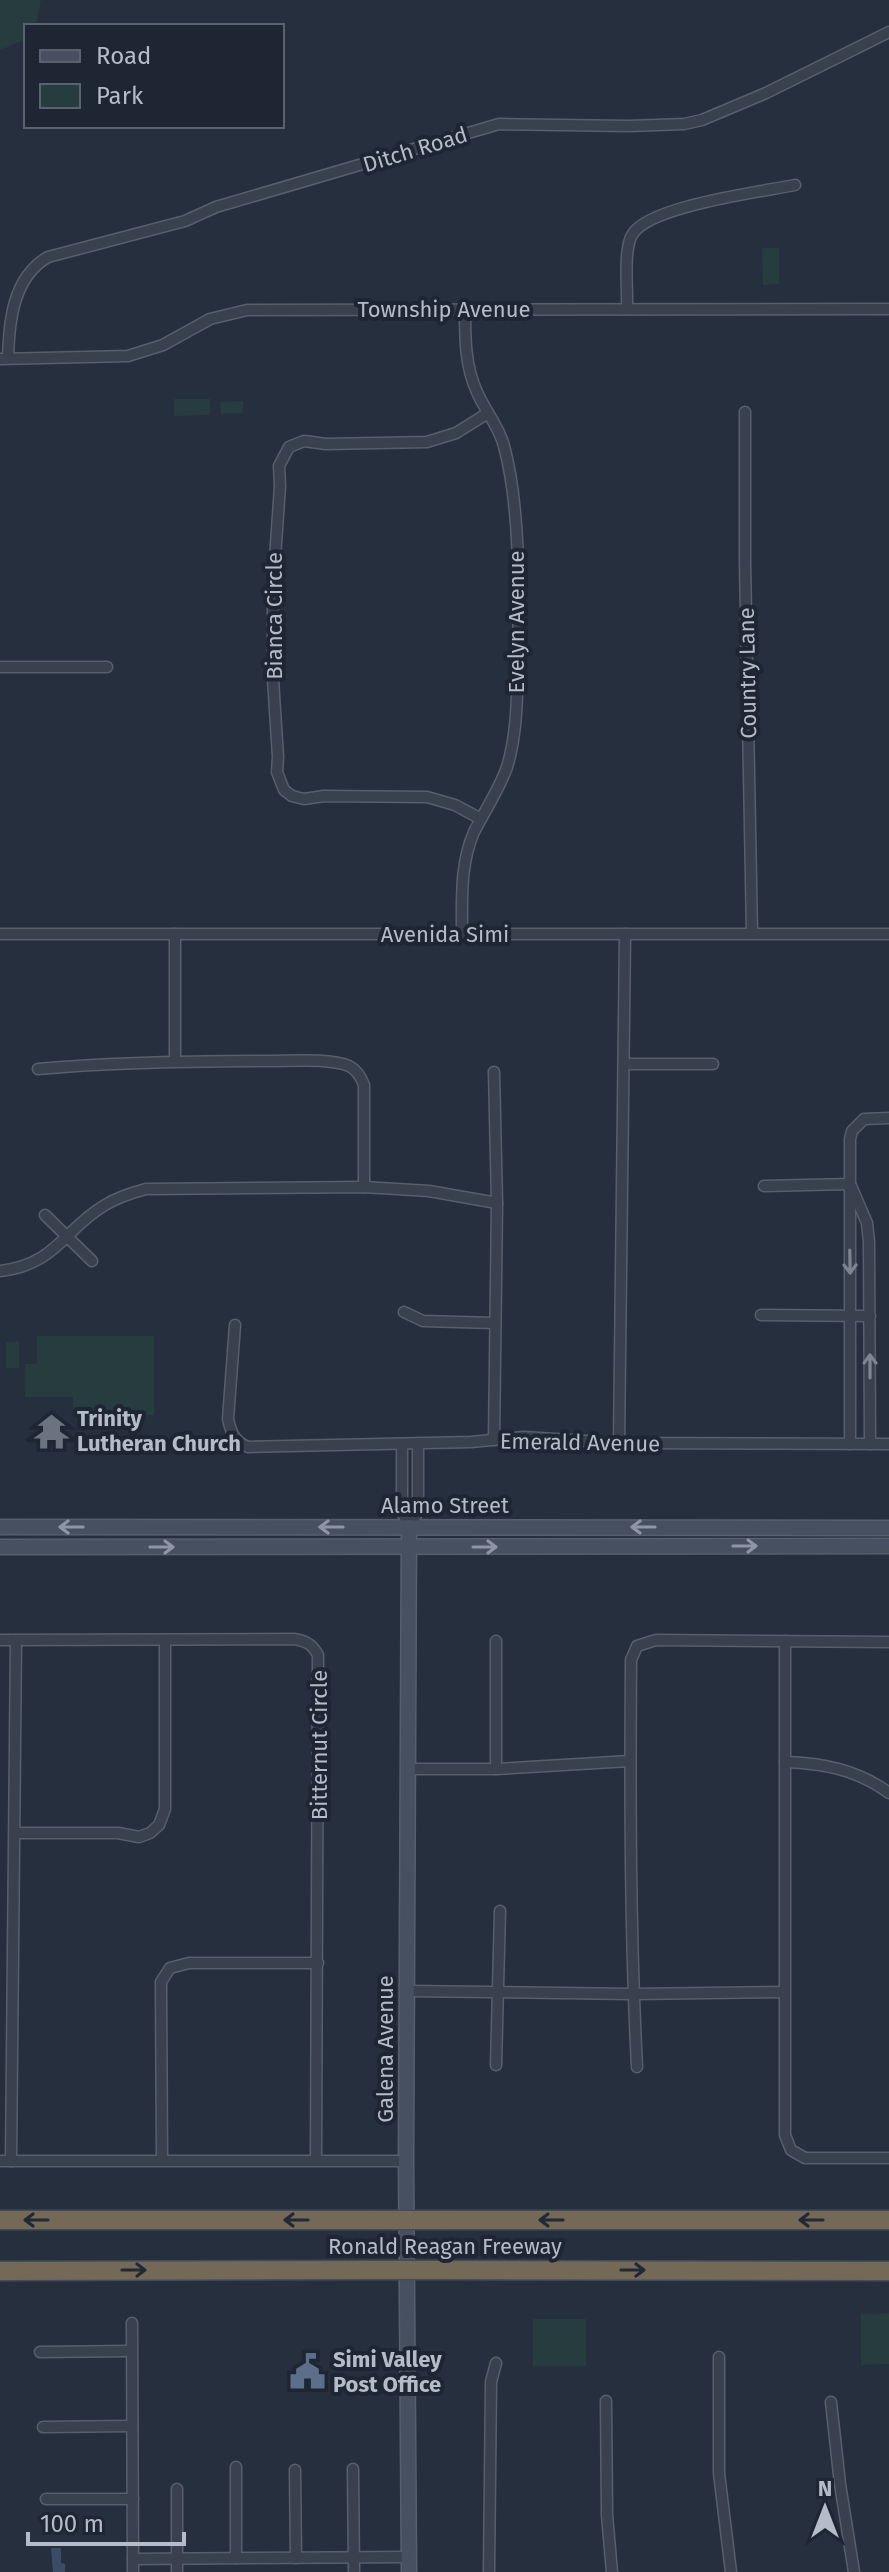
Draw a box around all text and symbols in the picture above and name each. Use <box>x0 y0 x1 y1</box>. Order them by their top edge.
legend <box>24 24 284 128</box>
text: Road <box>96 42 151 70</box>
text: Park <box>96 82 144 110</box>
street label: Ditch Road <box>360 121 471 178</box>
street label: Township Avenue <box>358 296 530 323</box>
street label: Evelyn Avenue <box>503 551 530 693</box>
street label: Bianca Circle <box>261 552 288 680</box>
street label: Country Lane <box>733 607 762 739</box>
street label: Avenida Simi <box>381 921 509 948</box>
one-way arrow <box>842 1248 857 1275</box>
one-way arrow <box>862 1353 878 1380</box>
place label: Trinity Lutheran Church <box>77 1405 241 1457</box>
temple icon: Trinity Lutheran Church <box>32 1412 70 1450</box>
street label: Emerald Avenue <box>500 1428 660 1457</box>
street label: Alamo Street <box>381 1492 509 1519</box>
one-way arrow <box>58 1519 85 1535</box>
one-way arrow <box>318 1519 345 1535</box>
one-way arrow <box>630 1519 657 1535</box>
one-way arrow <box>731 1538 758 1554</box>
one-way arrow <box>148 1539 175 1555</box>
one-way arrow <box>471 1539 498 1555</box>
street label: Bitternut Circle <box>306 1670 333 1820</box>
street label: Galena Avenue <box>372 1975 399 2123</box>
one-way arrow <box>23 2212 50 2228</box>
one-way arrow <box>283 2212 310 2228</box>
one-way arrow <box>538 2212 565 2228</box>
one-way arrow <box>798 2212 825 2228</box>
street label: Ronald Reagan Freeway <box>328 2233 562 2260</box>
one-way arrow <box>120 2262 147 2278</box>
one-way arrow <box>619 2262 646 2278</box>
place label: Simi Valley Post Office <box>333 2346 442 2398</box>
public building icon: Simi Valley Post Office <box>288 2353 326 2391</box>
north arrow <box>785 2468 865 2548</box>
text: N <box>818 2475 832 2502</box>
scale bar <box>28 2496 184 2546</box>
text: 100 m <box>40 2510 104 2538</box>

